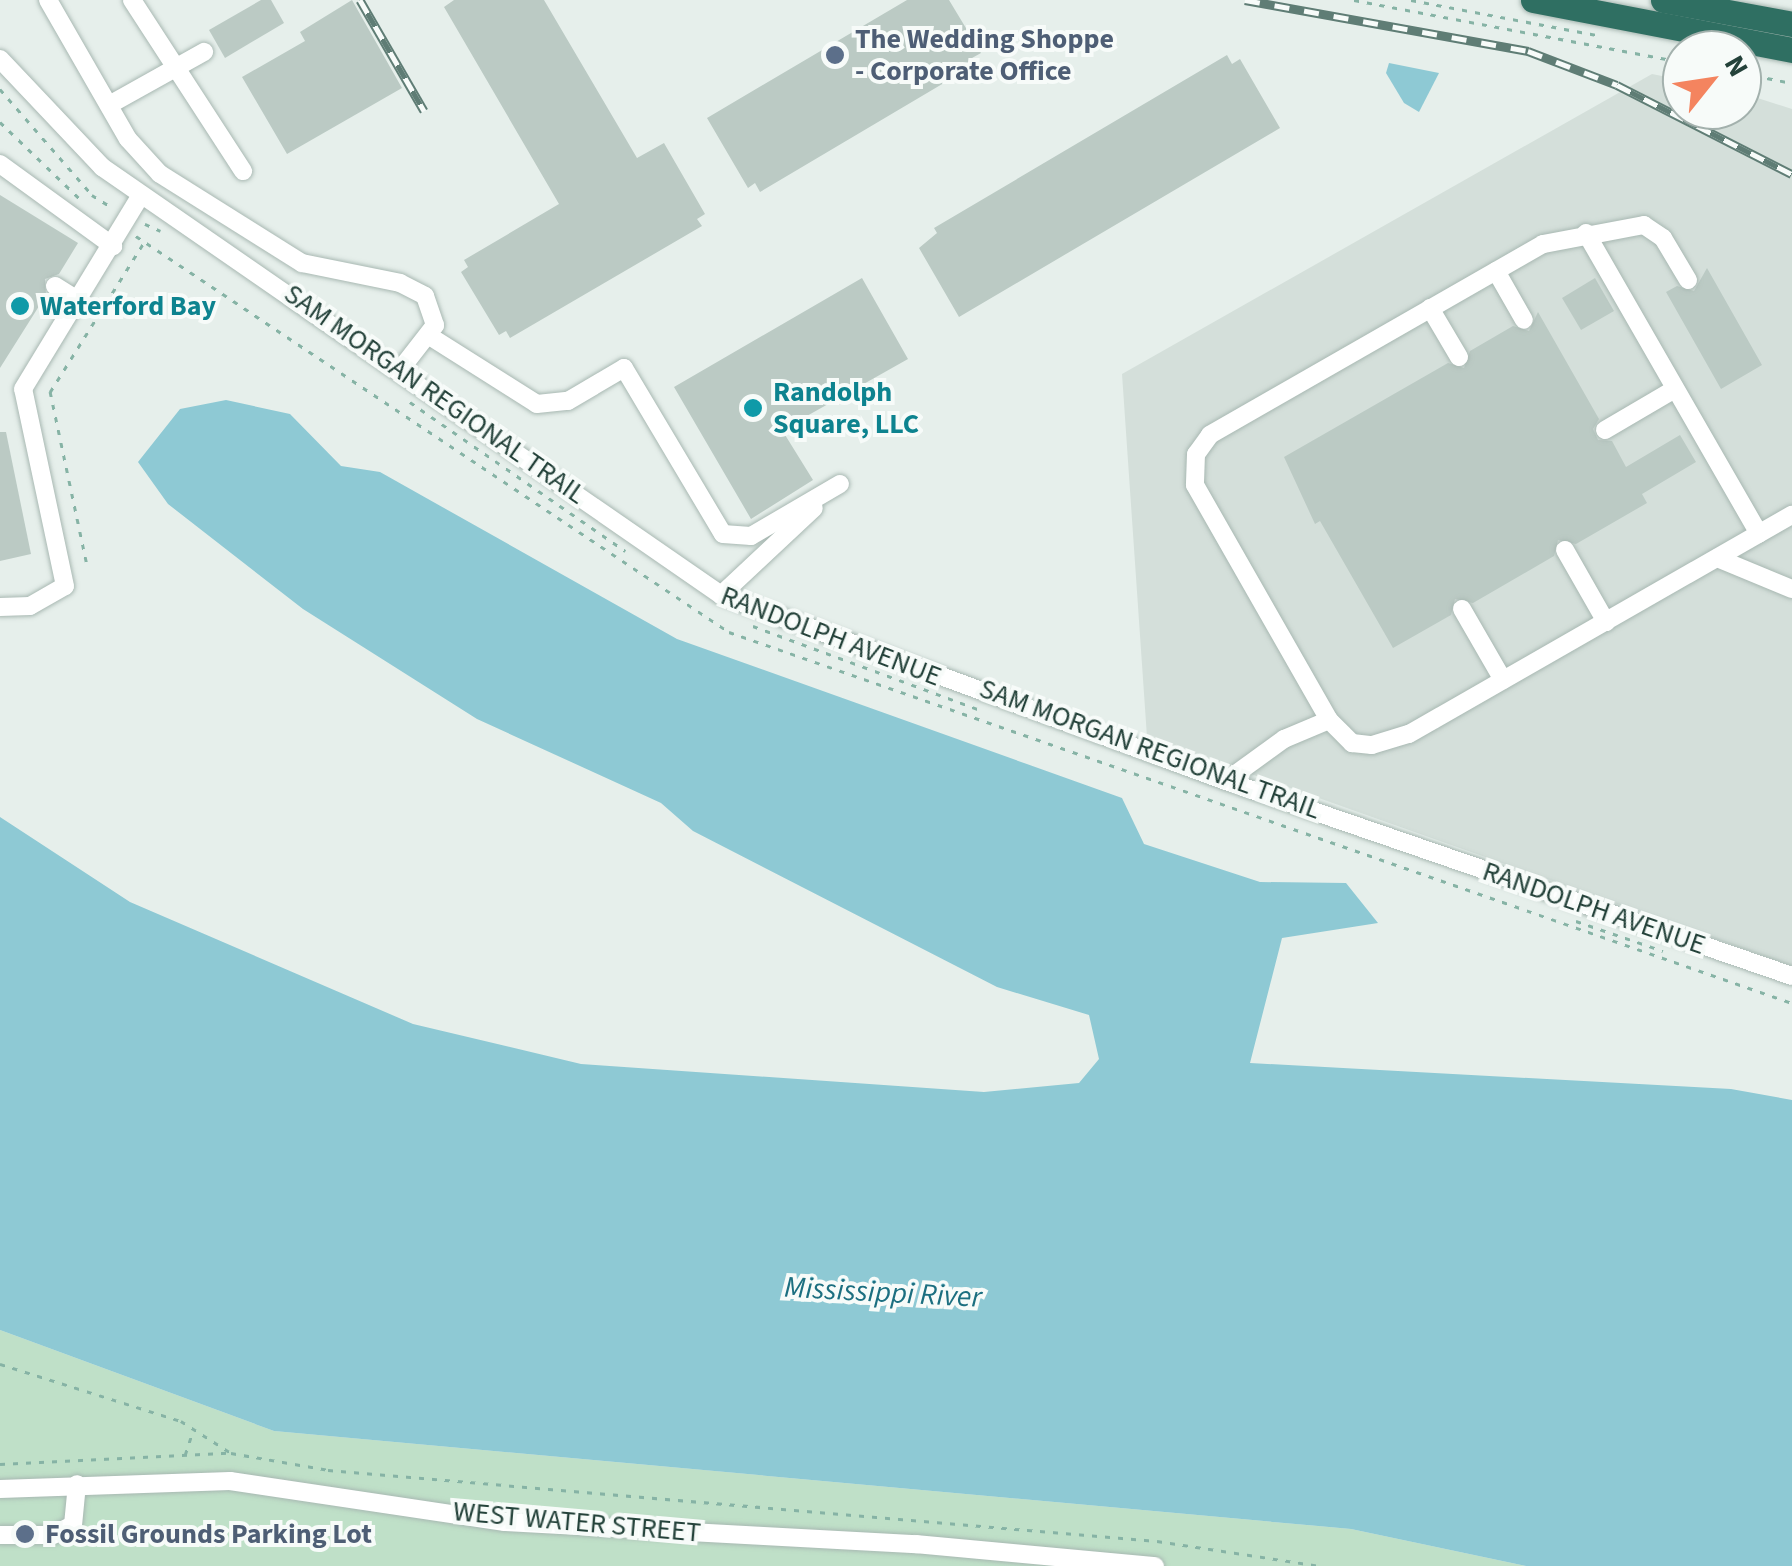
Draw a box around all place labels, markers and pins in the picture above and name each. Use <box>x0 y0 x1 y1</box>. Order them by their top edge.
place label: The Wedding Shoppe - Corporate Office <box>855 22 1114 88</box>
marker: The Wedding Shoppe - Corporate Office <box>824 44 846 66</box>
place label: Waterford Bay <box>40 289 216 323</box>
marker: Waterford Bay <box>9 295 31 317</box>
place label: Randolph Square, LLC <box>773 375 919 441</box>
marker: Randolph Square, LLC <box>742 397 764 419</box>
place label: Fossil Grounds Parking Lot <box>45 1517 372 1551</box>
marker: Fossil Grounds Parking Lot <box>14 1523 36 1545</box>

